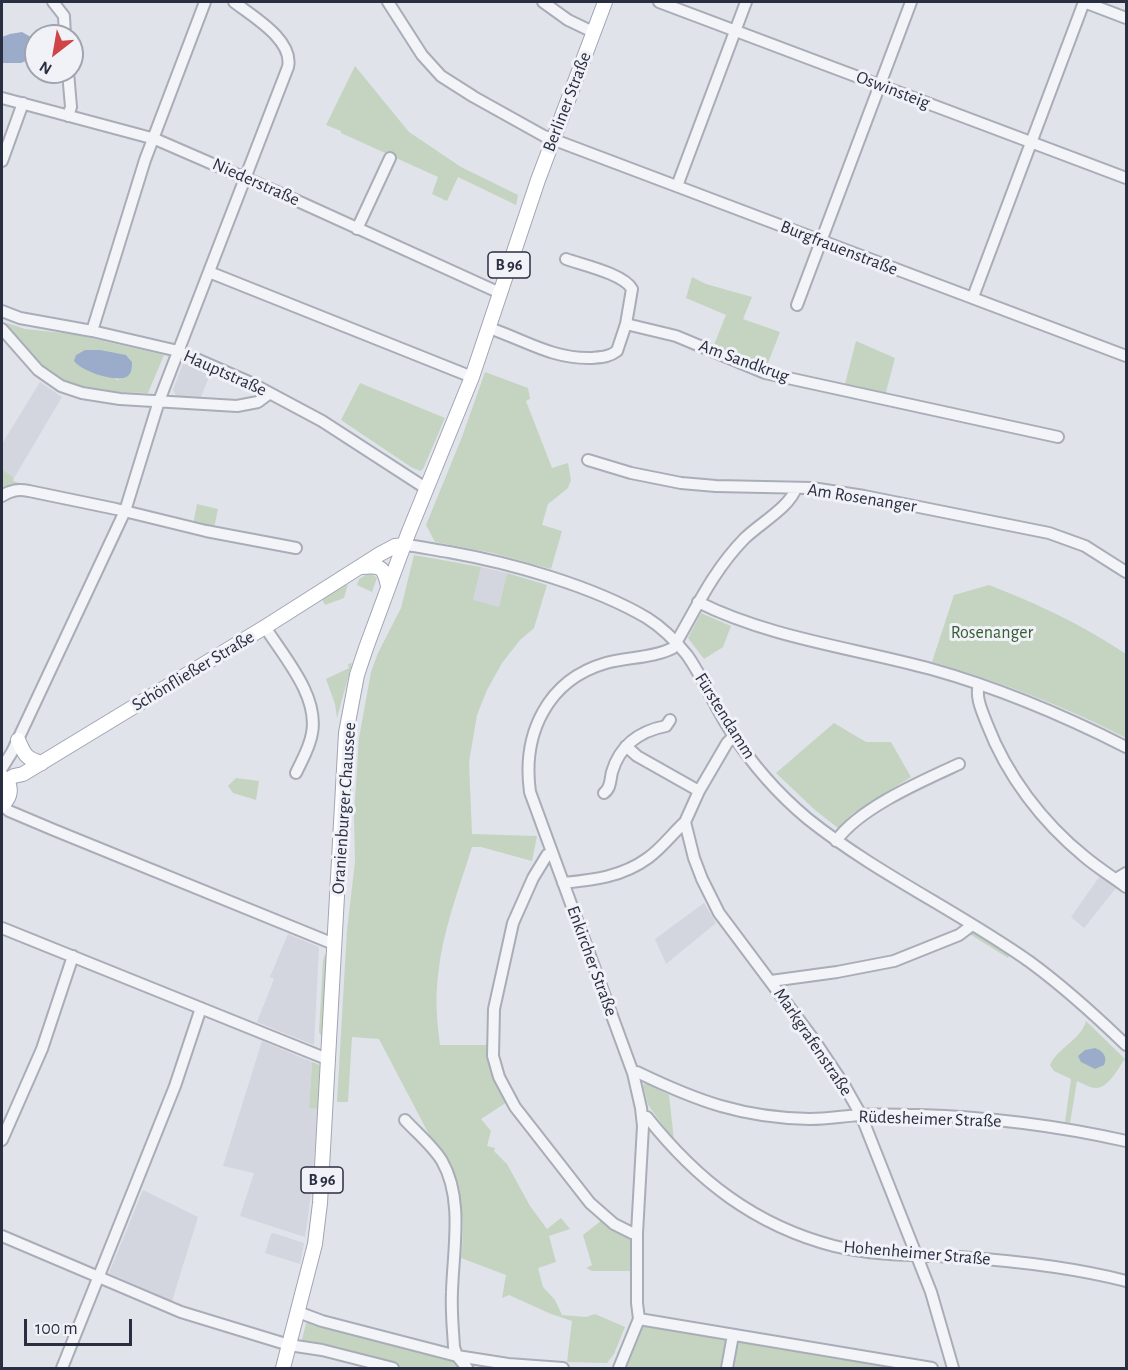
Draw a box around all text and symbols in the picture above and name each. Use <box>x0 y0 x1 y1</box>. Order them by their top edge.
north arrow <box>24 24 84 84</box>
street label: Berliner Straße <box>538 49 596 155</box>
text: N <box>37 58 55 77</box>
street label: Oswinsteig <box>853 66 933 114</box>
street label: Niederstraße <box>209 153 303 211</box>
street label: Burgfrauenstraße <box>777 216 901 280</box>
road number: B 96 <box>488 252 530 278</box>
street label: Am Sandkrug <box>696 335 792 387</box>
street label: Hauptstraße <box>180 345 270 401</box>
street label: Am Rosenanger <box>806 479 918 517</box>
park label: Rosenanger <box>951 622 1033 644</box>
street label: Schönfließer Straße <box>128 626 258 716</box>
street label: Fürstendamm <box>690 669 760 763</box>
street label: Oranienburger Chaussee <box>327 721 361 895</box>
street label: Enkircher Straße <box>562 903 622 1019</box>
street label: Markgrafenstraße <box>769 984 857 1100</box>
street label: Rüdesheimer Straße <box>858 1106 1002 1132</box>
road number: B 96 <box>301 1167 343 1193</box>
street label: Hohenheimer Straße <box>842 1236 992 1270</box>
scale bar <box>27 1307 135 1345</box>
text: 100 m <box>35 1320 78 1338</box>

